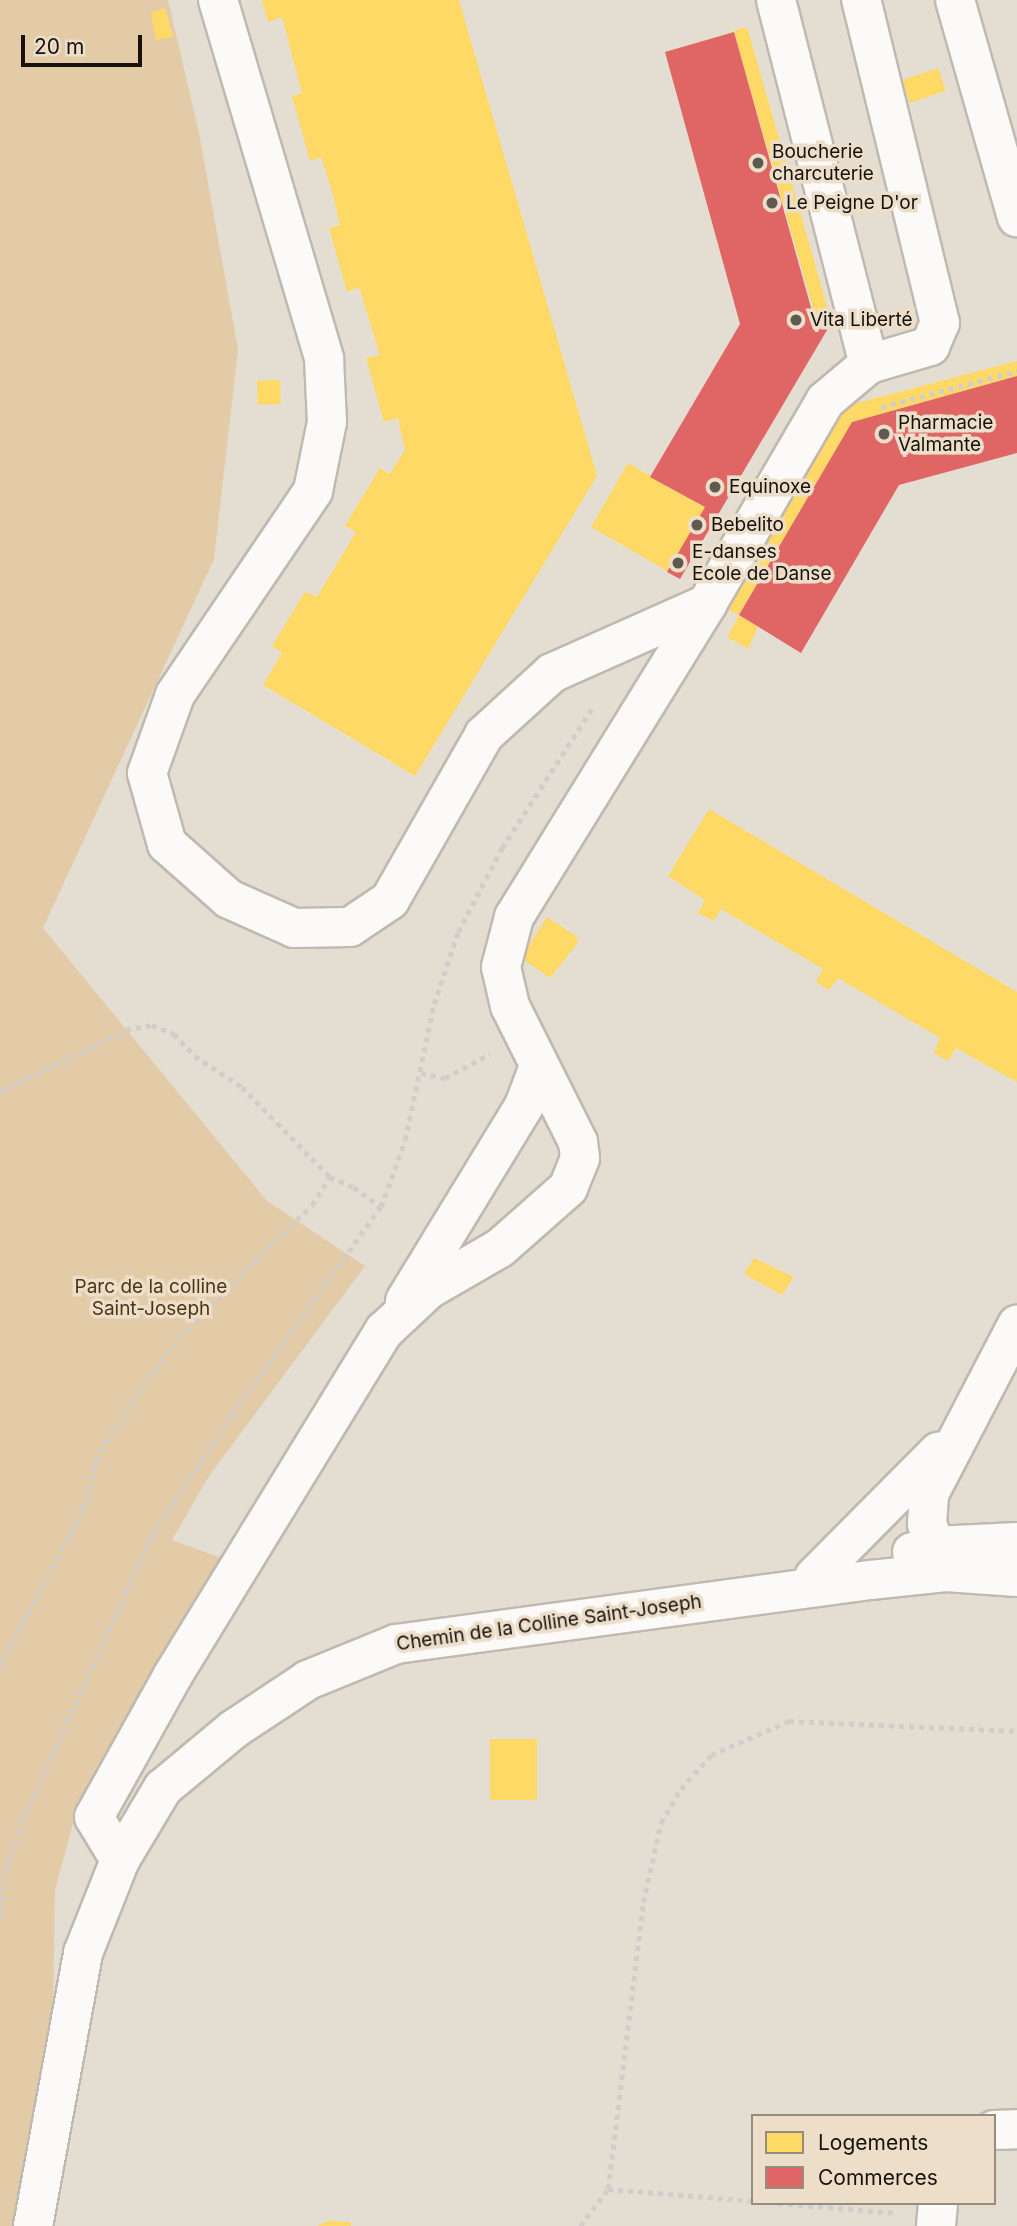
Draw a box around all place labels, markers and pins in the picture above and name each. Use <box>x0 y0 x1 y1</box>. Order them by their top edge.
place label: Boucherie charcuterie <box>772 141 874 185</box>
marker: Boucherie charcuterie <box>750 155 766 171</box>
place label: Le Peigne D'or <box>786 192 918 214</box>
marker: Le Peigne D'or <box>764 195 780 211</box>
place label: Vita Liberté <box>810 309 913 331</box>
marker: Vita Liberté <box>788 312 804 328</box>
place label: Pharmacie Valmante <box>898 412 993 456</box>
marker: Pharmacie Valmante <box>876 426 892 442</box>
place label: Equinoxe <box>729 476 811 498</box>
marker: Equinoxe <box>707 479 723 495</box>
place label: Bebelito <box>711 514 784 536</box>
marker: Bebelito <box>689 517 705 533</box>
place label: E-danses Ecole de Danse <box>692 541 831 585</box>
marker: E-danses Ecole de Danse <box>670 555 686 571</box>

